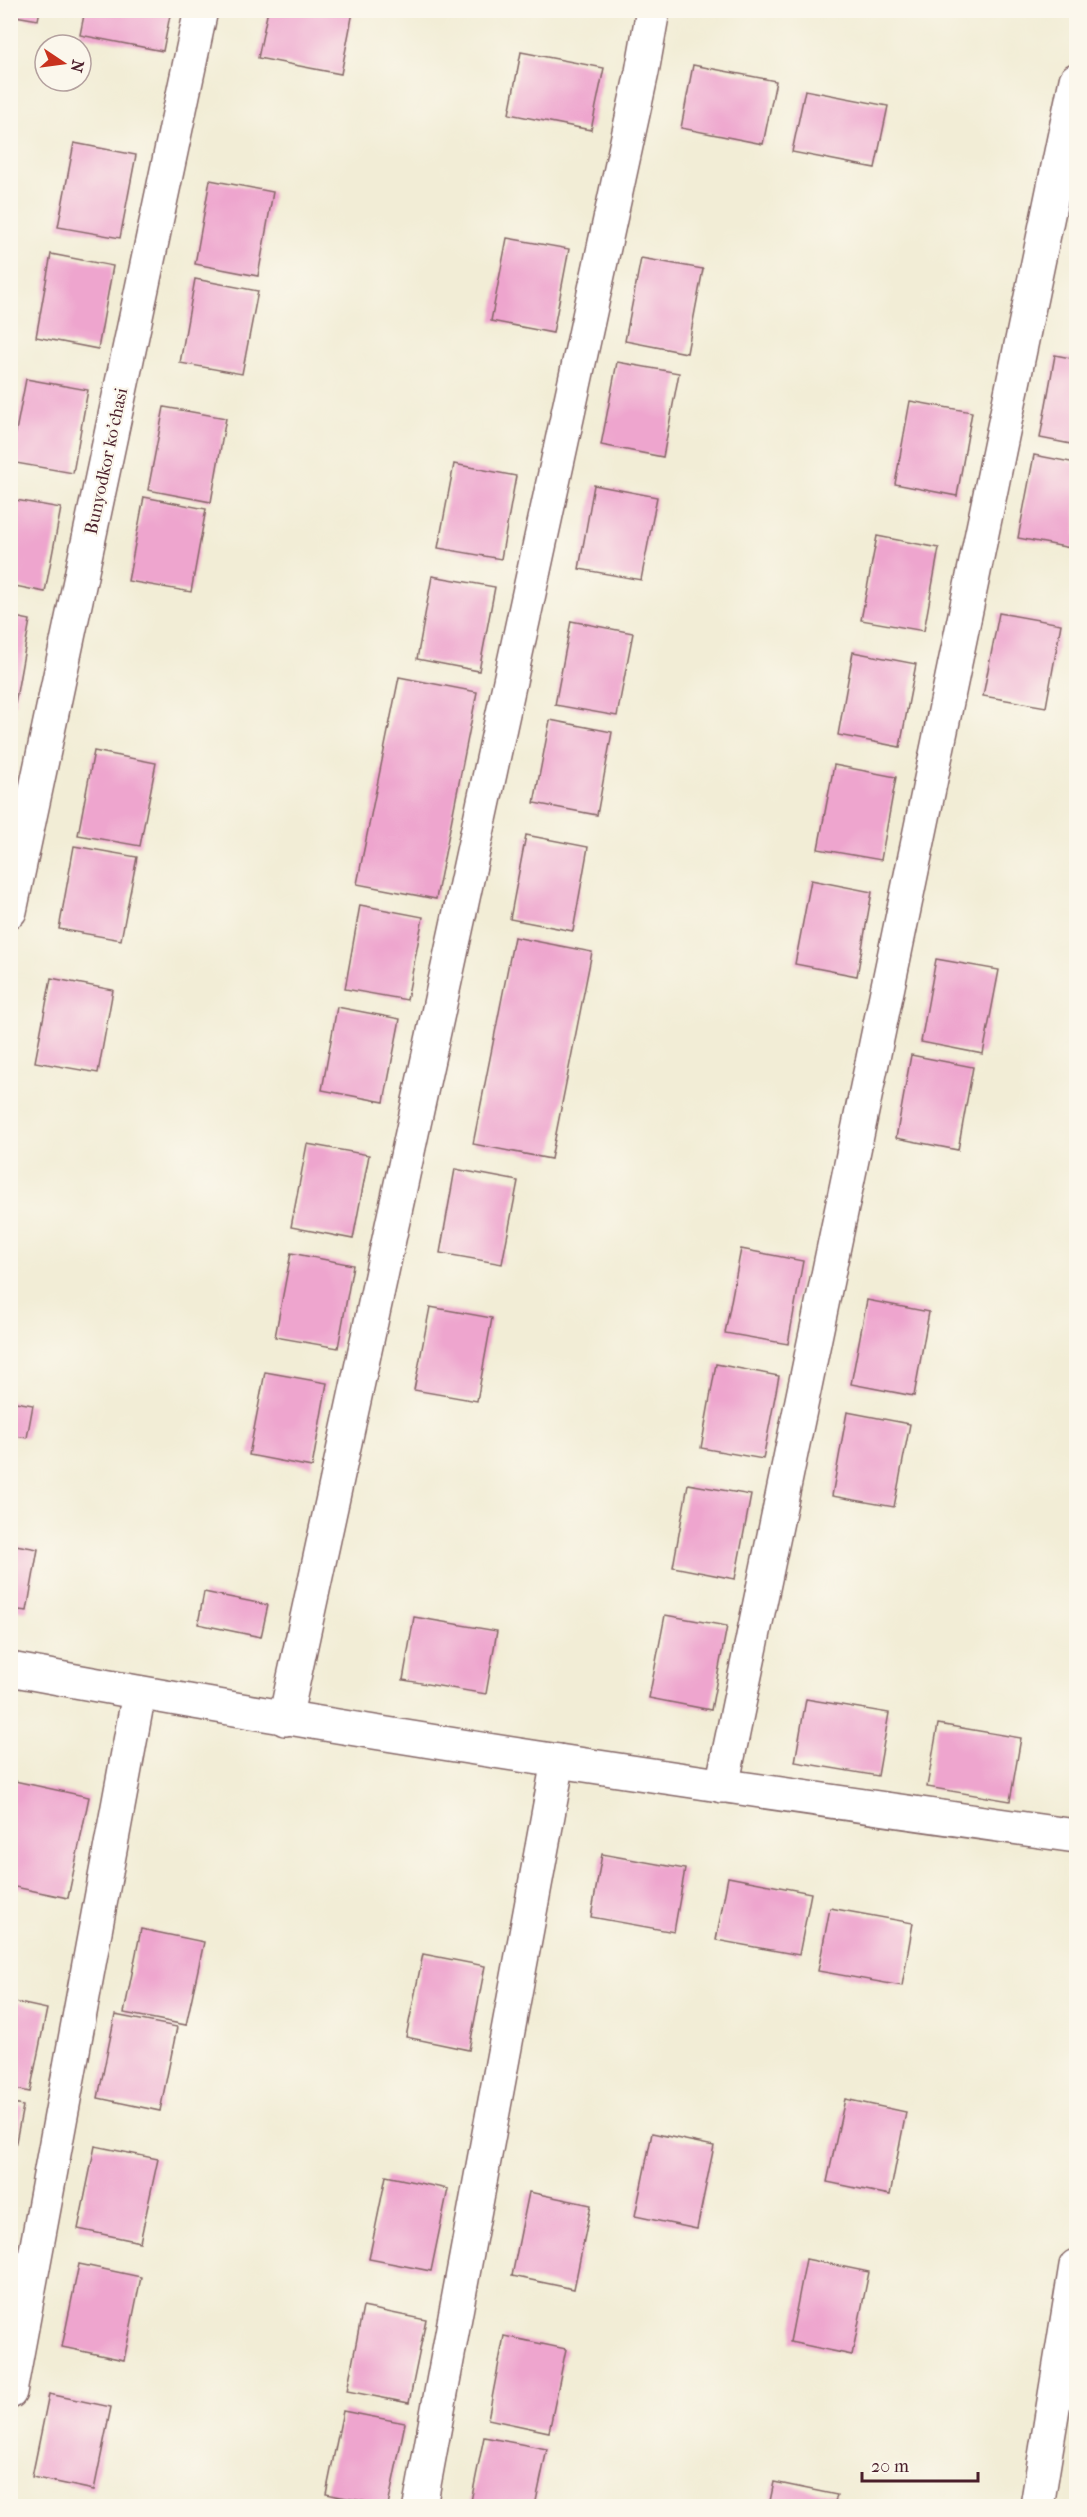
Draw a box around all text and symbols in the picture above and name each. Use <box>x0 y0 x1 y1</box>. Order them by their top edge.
north arrow <box>33 33 93 93</box>
text: N <box>66 58 88 75</box>
street label: Bunyodkor ko'chasi <box>81 385 132 536</box>
scale bar <box>862 2445 978 2483</box>
text: 20 m <box>871 2456 909 2477</box>

